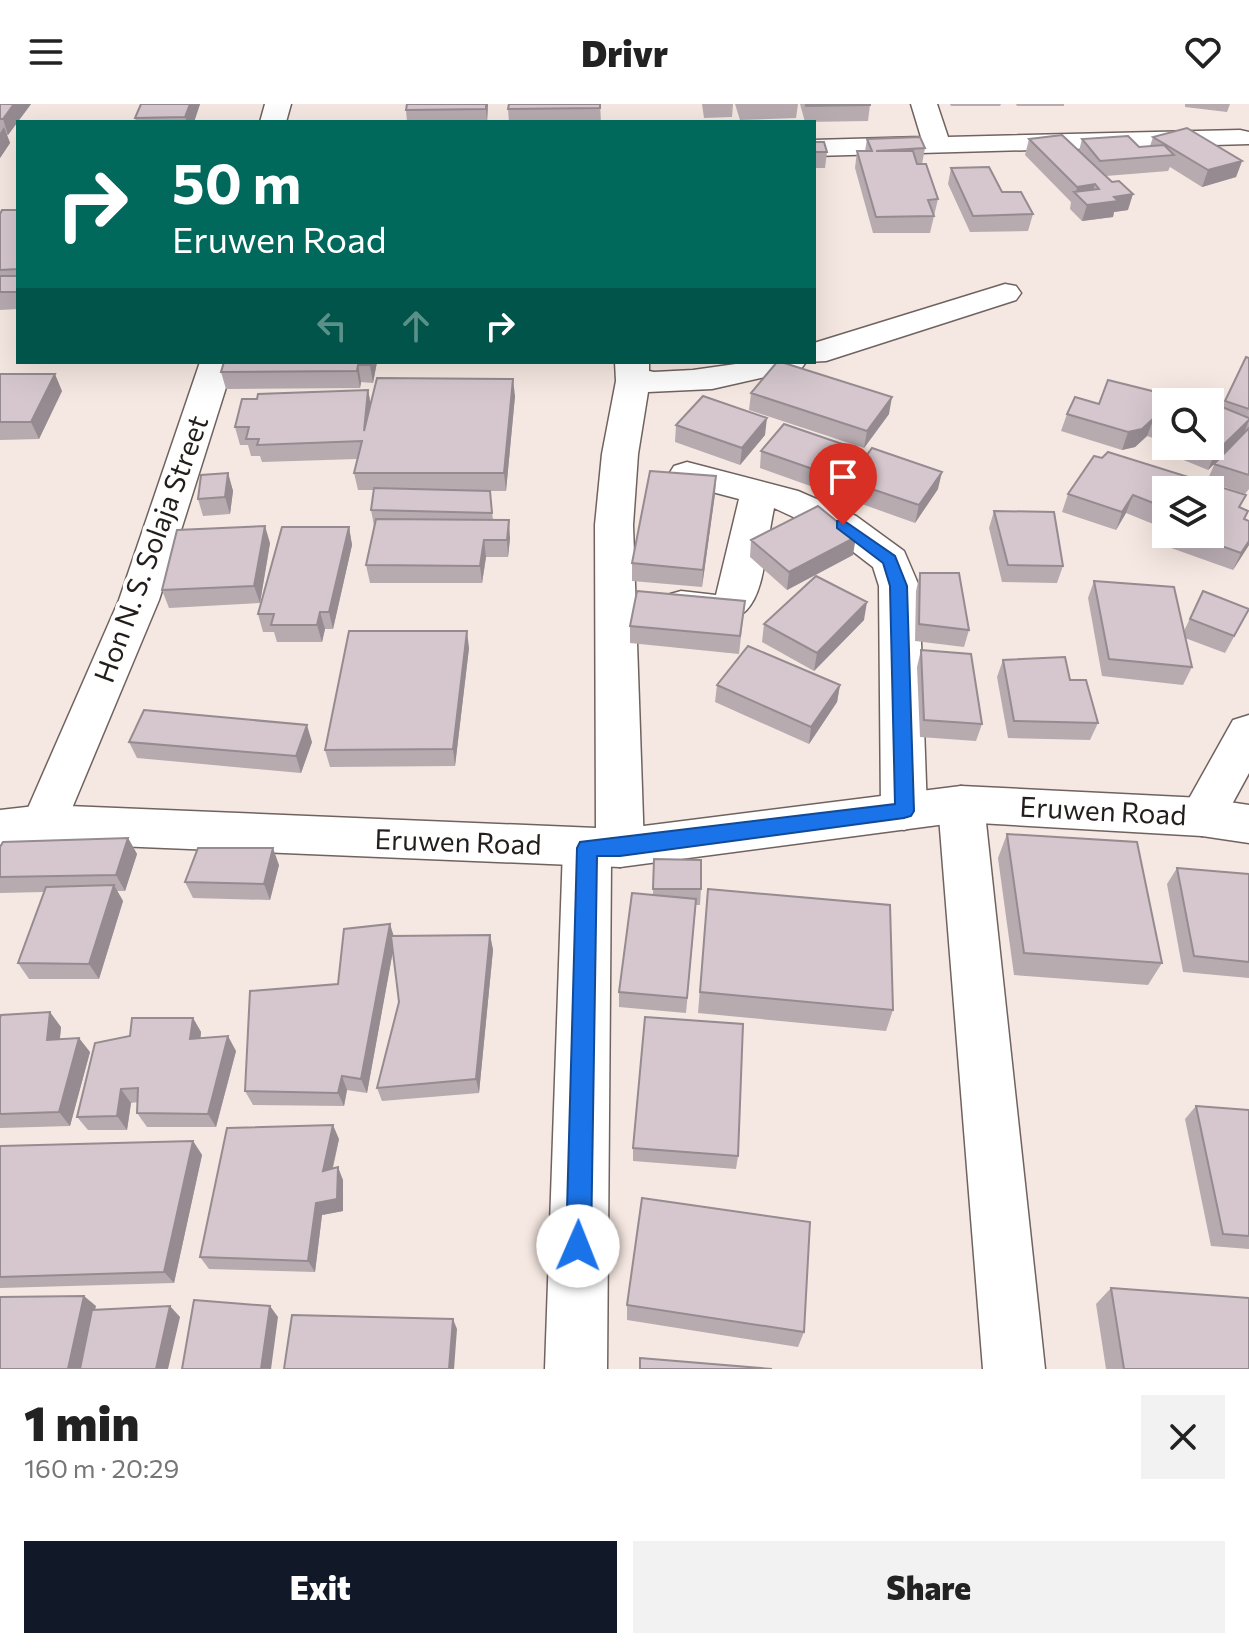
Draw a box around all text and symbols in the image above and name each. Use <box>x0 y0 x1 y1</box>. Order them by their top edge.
icon: menu <box>24 30 68 74</box>
text: Drivr <box>581 30 668 74</box>
icon: heart <box>1181 30 1225 74</box>
text: 50 m <box>172 147 301 216</box>
icon: right <box>40 152 144 256</box>
text: Eruwen Road <box>172 216 387 260</box>
icon: left <box>310 304 354 348</box>
icon: ahead <box>394 304 438 348</box>
icon: right <box>478 304 522 348</box>
map controls <box>1152 388 1224 548</box>
button: search <box>1152 388 1224 460</box>
street label: Hon N. S. Solaja Street <box>86 410 214 687</box>
pin <box>809 443 877 525</box>
icon: arrive <box>821 455 865 499</box>
button: layers <box>1152 476 1224 548</box>
street label: Eruwen Road <box>1019 789 1187 831</box>
street label: Eruwen Road <box>374 821 542 861</box>
position arrow <box>536 1204 620 1288</box>
text: 1 min <box>24 1392 139 1451</box>
button: close <box>1141 1395 1225 1479</box>
text: 160 m · 20:29 <box>24 1452 179 1483</box>
button: Exit <box>24 1541 617 1633</box>
button: Share <box>633 1541 1225 1633</box>

